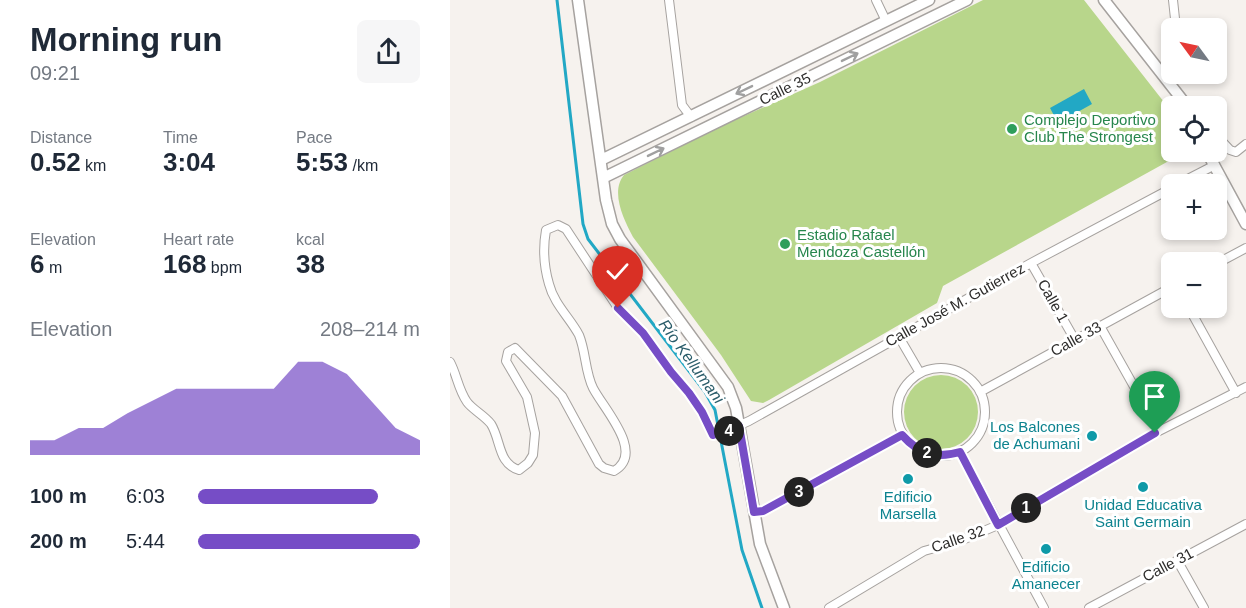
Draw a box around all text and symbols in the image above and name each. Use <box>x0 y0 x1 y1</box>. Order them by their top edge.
north arrow <box>1161 18 1227 84</box>
map controls <box>1161 18 1227 318</box>
button: share <box>357 20 420 83</box>
text: Morning run <box>30 21 222 58</box>
one-way arrow <box>840 51 858 62</box>
text: 09:21 <box>30 62 80 84</box>
street label: Calle 35 <box>756 69 813 108</box>
one-way arrow <box>736 85 754 97</box>
button: locate <box>1161 96 1227 162</box>
place label: Complejo Deportivo Club The Strongest <box>1024 111 1156 145</box>
marker: Complejo Deportivo Club The Strongest <box>1005 122 1019 136</box>
text: Distance <box>30 129 92 146</box>
text: Time <box>163 129 198 146</box>
text: Pace <box>296 129 332 146</box>
one-way arrow <box>646 146 664 157</box>
text: 0.52 <box>30 147 81 177</box>
text: 3:04 <box>163 147 215 177</box>
text: 5:53 <box>296 147 348 177</box>
text: km <box>81 157 106 174</box>
text: /km <box>348 157 378 174</box>
button: + <box>1161 174 1227 240</box>
place label: Estadio Rafael Mendoza Castellón <box>797 226 925 260</box>
text: Elevation <box>30 231 96 248</box>
text: Heart rate <box>163 231 234 248</box>
text: kcal <box>296 231 324 248</box>
marker: Estadio Rafael Mendoza Castellón <box>778 237 792 251</box>
pin <box>592 246 643 308</box>
text: 6 <box>30 249 44 279</box>
text: 168 <box>163 249 206 279</box>
text: 38 <box>296 249 325 279</box>
button: − <box>1161 252 1227 318</box>
icon: check <box>601 255 634 288</box>
text: m <box>44 259 62 276</box>
text: bpm <box>206 259 242 276</box>
street label: Calle José M. Gutierrez <box>882 259 1027 350</box>
street label: Calle 1 <box>1035 276 1072 325</box>
water label: Río Kellumani <box>655 316 728 407</box>
text: Elevation <box>30 318 112 340</box>
text: 208–214 m <box>320 318 420 340</box>
street label: Calle 33 <box>1048 318 1104 359</box>
pin <box>1129 371 1180 433</box>
icon: arrive <box>1138 380 1171 413</box>
pin: 4 <box>714 416 744 446</box>
place label: Los Balcones de Achumani <box>990 418 1080 452</box>
text: 4 <box>725 422 733 439</box>
marker: Los Balcones de Achumani <box>1085 429 1099 443</box>
pin: 2 <box>912 438 942 468</box>
text: 2 <box>923 444 931 461</box>
marker: Edificio Marsella <box>901 472 915 486</box>
pin: 3 <box>784 477 814 507</box>
marker: Unidad Educativa Saint Germain <box>1136 480 1150 494</box>
text: 3 <box>795 483 803 500</box>
text: 100 m <box>30 485 87 507</box>
text: 6:03 <box>126 485 165 507</box>
place label: Edificio Marsella <box>880 488 937 522</box>
pin: 1 <box>1011 493 1041 523</box>
place label: Unidad Educativa Saint Germain <box>1084 496 1202 530</box>
text: 1 <box>1022 499 1030 516</box>
street label: Calle 32 <box>929 522 987 556</box>
text: 200 m <box>30 530 87 552</box>
text: 5:44 <box>126 530 165 552</box>
marker: Edificio Amanecer <box>1039 542 1053 556</box>
street label: Calle 31 <box>1139 544 1196 585</box>
place label: Edificio Amanecer <box>1012 558 1080 592</box>

